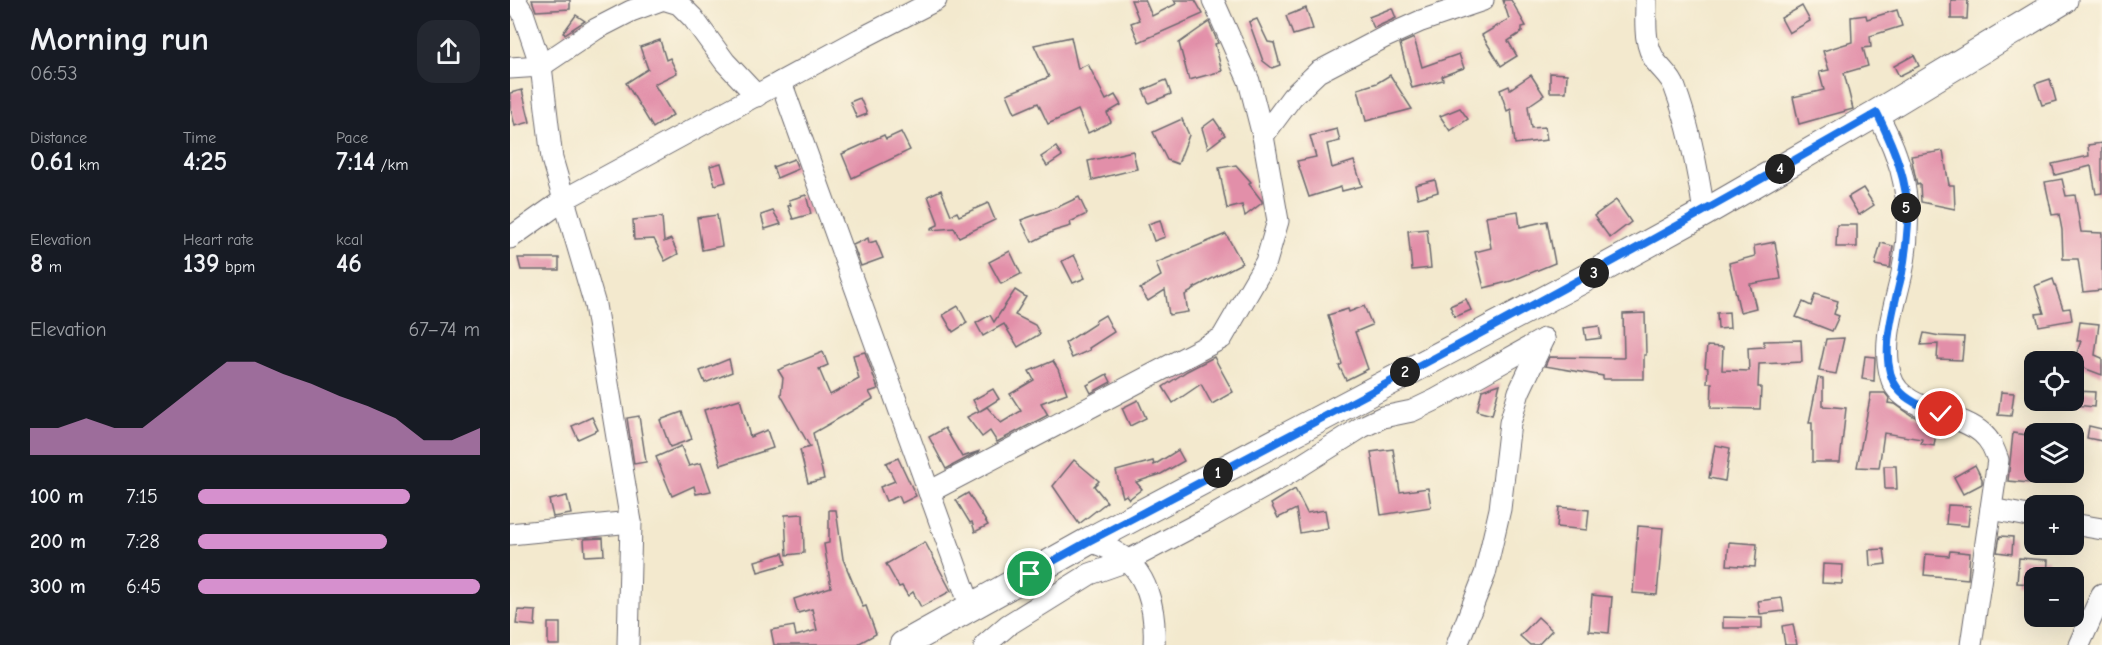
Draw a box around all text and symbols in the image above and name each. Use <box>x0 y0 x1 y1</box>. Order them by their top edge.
text: Morning run <box>30 20 209 58</box>
button: share <box>417 20 480 83</box>
text: 06:53 <box>30 62 78 85</box>
text: Distance <box>30 129 87 147</box>
text: Time <box>183 129 216 147</box>
text: Pace <box>336 129 368 147</box>
text: 0.61 <box>30 147 73 177</box>
text: 4:25 <box>183 147 227 177</box>
text: 7:14 <box>336 147 375 177</box>
pin: 4 <box>1765 154 1795 184</box>
text: km <box>73 156 100 174</box>
text: /km <box>375 156 409 174</box>
text: 4 <box>1776 160 1784 178</box>
pin: 5 <box>1891 193 1921 223</box>
text: 5 <box>1902 199 1910 217</box>
text: Elevation <box>30 231 91 249</box>
text: Heart rate <box>183 231 254 249</box>
text: kcal <box>336 231 363 249</box>
text: 8 <box>30 249 43 279</box>
text: 139 <box>183 249 220 279</box>
text: 46 <box>336 249 362 279</box>
text: m <box>43 258 62 276</box>
text: bpm <box>220 258 255 276</box>
pin: 3 <box>1579 258 1609 288</box>
text: 3 <box>1590 264 1598 282</box>
text: Elevation <box>30 318 107 341</box>
text: 67–74 m <box>409 318 480 341</box>
map controls <box>2024 351 2084 627</box>
button: locate <box>2024 351 2084 411</box>
pin: 2 <box>1390 357 1420 387</box>
text: 2 <box>1401 363 1409 381</box>
pin <box>1915 388 1966 439</box>
icon: check <box>1924 397 1957 430</box>
button: layers <box>2024 423 2084 483</box>
pin: 1 <box>1203 458 1233 488</box>
text: 1 <box>1215 464 1221 482</box>
text: 100 m <box>30 485 84 508</box>
text: 7:15 <box>126 485 158 508</box>
button: + <box>2024 495 2084 555</box>
text: 200 m <box>30 530 86 553</box>
text: 7:28 <box>126 530 160 553</box>
pin <box>1004 548 1055 599</box>
icon: arrive <box>1013 557 1046 590</box>
button: − <box>2024 567 2084 627</box>
text: 300 m <box>30 575 86 598</box>
text: 6:45 <box>126 575 161 598</box>

